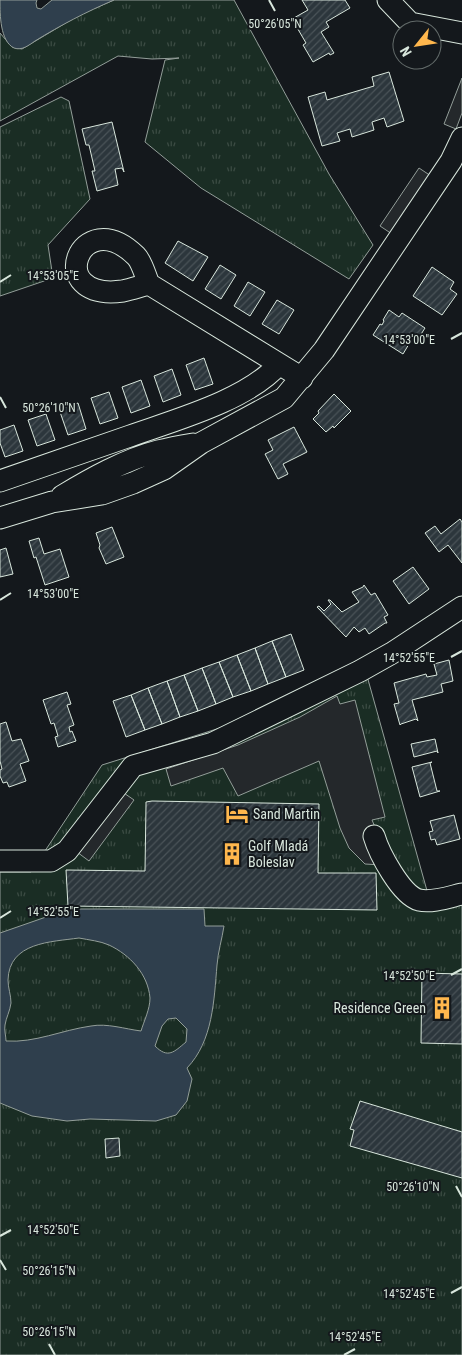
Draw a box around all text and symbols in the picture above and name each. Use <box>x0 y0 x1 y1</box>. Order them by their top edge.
text: 50°26'05"N <box>248 17 302 31</box>
north arrow <box>392 20 442 70</box>
text: N <box>397 44 415 59</box>
text: 14°53'05"E <box>27 269 79 283</box>
text: 14°53'00"E <box>383 333 435 347</box>
text: 50°26'10"N <box>22 401 76 415</box>
text: 14°53'00"E <box>27 587 79 601</box>
text: 14°52'55"E <box>383 651 435 665</box>
hotel icon: Sand Martin <box>224 801 250 827</box>
place label: Sand Martin <box>253 806 320 822</box>
place label: Golf Mladá Boleslav <box>248 838 308 870</box>
building icon: Golf Mladá Boleslav <box>219 841 245 867</box>
text: 14°52'55"E <box>27 905 79 919</box>
text: 14°52'50"E <box>383 969 435 983</box>
building icon: Residence Green <box>429 995 455 1021</box>
place label: Residence Green <box>334 1000 426 1016</box>
text: 50°26'10"N <box>386 1180 440 1194</box>
text: 14°52'50"E <box>27 1223 79 1237</box>
text: 50°26'15"N <box>22 1264 76 1278</box>
text: 14°52'45"E <box>383 1287 435 1301</box>
text: 50°26'15"N <box>22 1325 76 1339</box>
text: 14°52'45"E <box>329 1330 381 1344</box>

